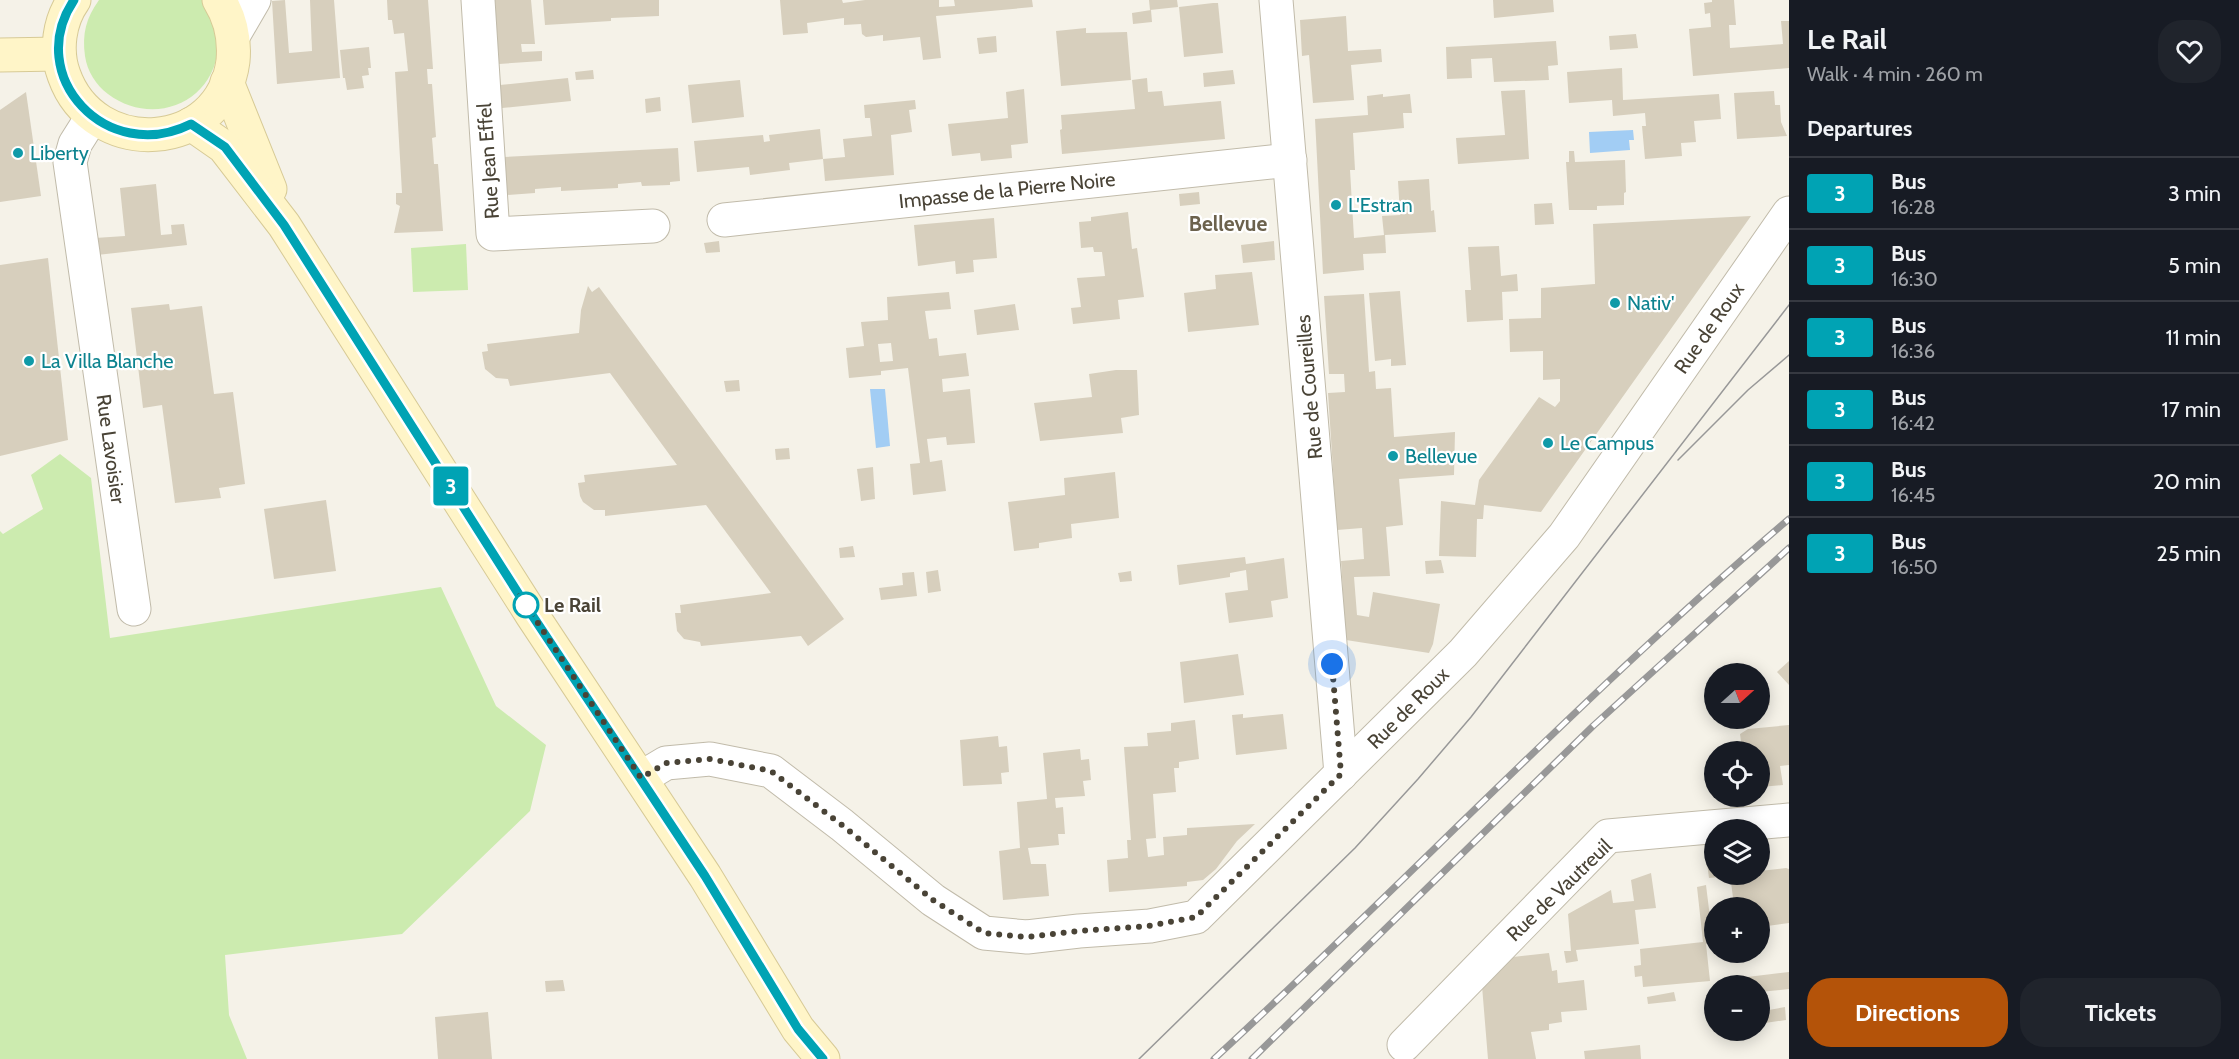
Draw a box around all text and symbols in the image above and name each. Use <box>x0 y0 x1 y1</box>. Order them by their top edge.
button: heart <box>2158 20 2221 83</box>
text: Le Rail <box>1807 22 1887 56</box>
text: Walk · 4 min · 260 m <box>1807 62 1983 86</box>
street label: Rue Jean Effel <box>472 102 504 220</box>
text: Departures <box>1807 115 1912 142</box>
place label: Liberty <box>30 141 89 165</box>
marker: Liberty <box>11 146 25 160</box>
street label: Impasse de la Pierre Noire <box>898 167 1116 213</box>
text: Bus <box>1891 168 1926 195</box>
text: 3 min <box>2168 180 2221 207</box>
text: 3 <box>1834 181 1846 206</box>
place label: L'Estran <box>1348 193 1413 217</box>
text: 16:28 <box>1891 195 1936 219</box>
marker: L'Estran <box>1329 198 1343 212</box>
district label: Bellevue <box>1189 211 1267 236</box>
text: Bus <box>1891 240 1926 267</box>
text: 5 min <box>2168 252 2221 279</box>
text: 3 <box>1834 253 1846 278</box>
text: 16:30 <box>1891 267 1938 291</box>
street label: Rue de Roux <box>1669 277 1749 378</box>
place label: Nativ' <box>1627 291 1675 315</box>
marker: Nativ' <box>1608 296 1622 310</box>
text: Bus <box>1891 312 1926 339</box>
street label: Rue de Coureilles <box>1291 314 1327 460</box>
text: 11 min <box>2165 324 2221 351</box>
text: 3 <box>1834 325 1846 350</box>
text: 16:36 <box>1891 339 1935 363</box>
place label: La Villa Blanche <box>41 349 173 373</box>
marker: La Villa Blanche <box>22 354 36 368</box>
text: Bus <box>1891 384 1926 411</box>
street label: Rue Lavoisier <box>91 393 131 506</box>
text: 17 min <box>2162 396 2221 423</box>
text: 3 <box>1834 397 1846 422</box>
text: 16:42 <box>1891 411 1935 435</box>
place label: Le Campus <box>1560 431 1654 455</box>
marker: Le Campus <box>1541 436 1555 450</box>
place label: Bellevue <box>1405 444 1477 468</box>
marker: Bellevue <box>1386 449 1400 463</box>
text: Bus <box>1891 456 1926 483</box>
line badge: 3 <box>432 466 470 506</box>
text: 20 min <box>2153 468 2221 495</box>
text: 3 <box>1834 469 1846 494</box>
text: 3 <box>445 474 457 499</box>
text: 16:45 <box>1891 483 1935 507</box>
text: Bus <box>1891 528 1926 555</box>
text: 25 min <box>2156 540 2221 567</box>
text: 3 <box>1834 541 1846 566</box>
text: 16:50 <box>1891 555 1938 579</box>
marker: Le Rail <box>513 592 539 618</box>
place label: Le Rail <box>544 593 601 617</box>
your location <box>1317 649 1347 679</box>
street label: Rue de Roux <box>1362 662 1454 754</box>
north arrow <box>1704 663 1770 729</box>
map controls <box>1704 663 1770 1041</box>
button: locate <box>1704 741 1770 807</box>
button: layers <box>1704 819 1770 885</box>
street label: Rue de Vautreuil <box>1501 834 1617 946</box>
button: + <box>1704 897 1770 963</box>
button: − <box>1704 975 1770 1041</box>
button: Directions <box>1807 978 2008 1047</box>
button: Tickets <box>2020 978 2221 1047</box>

